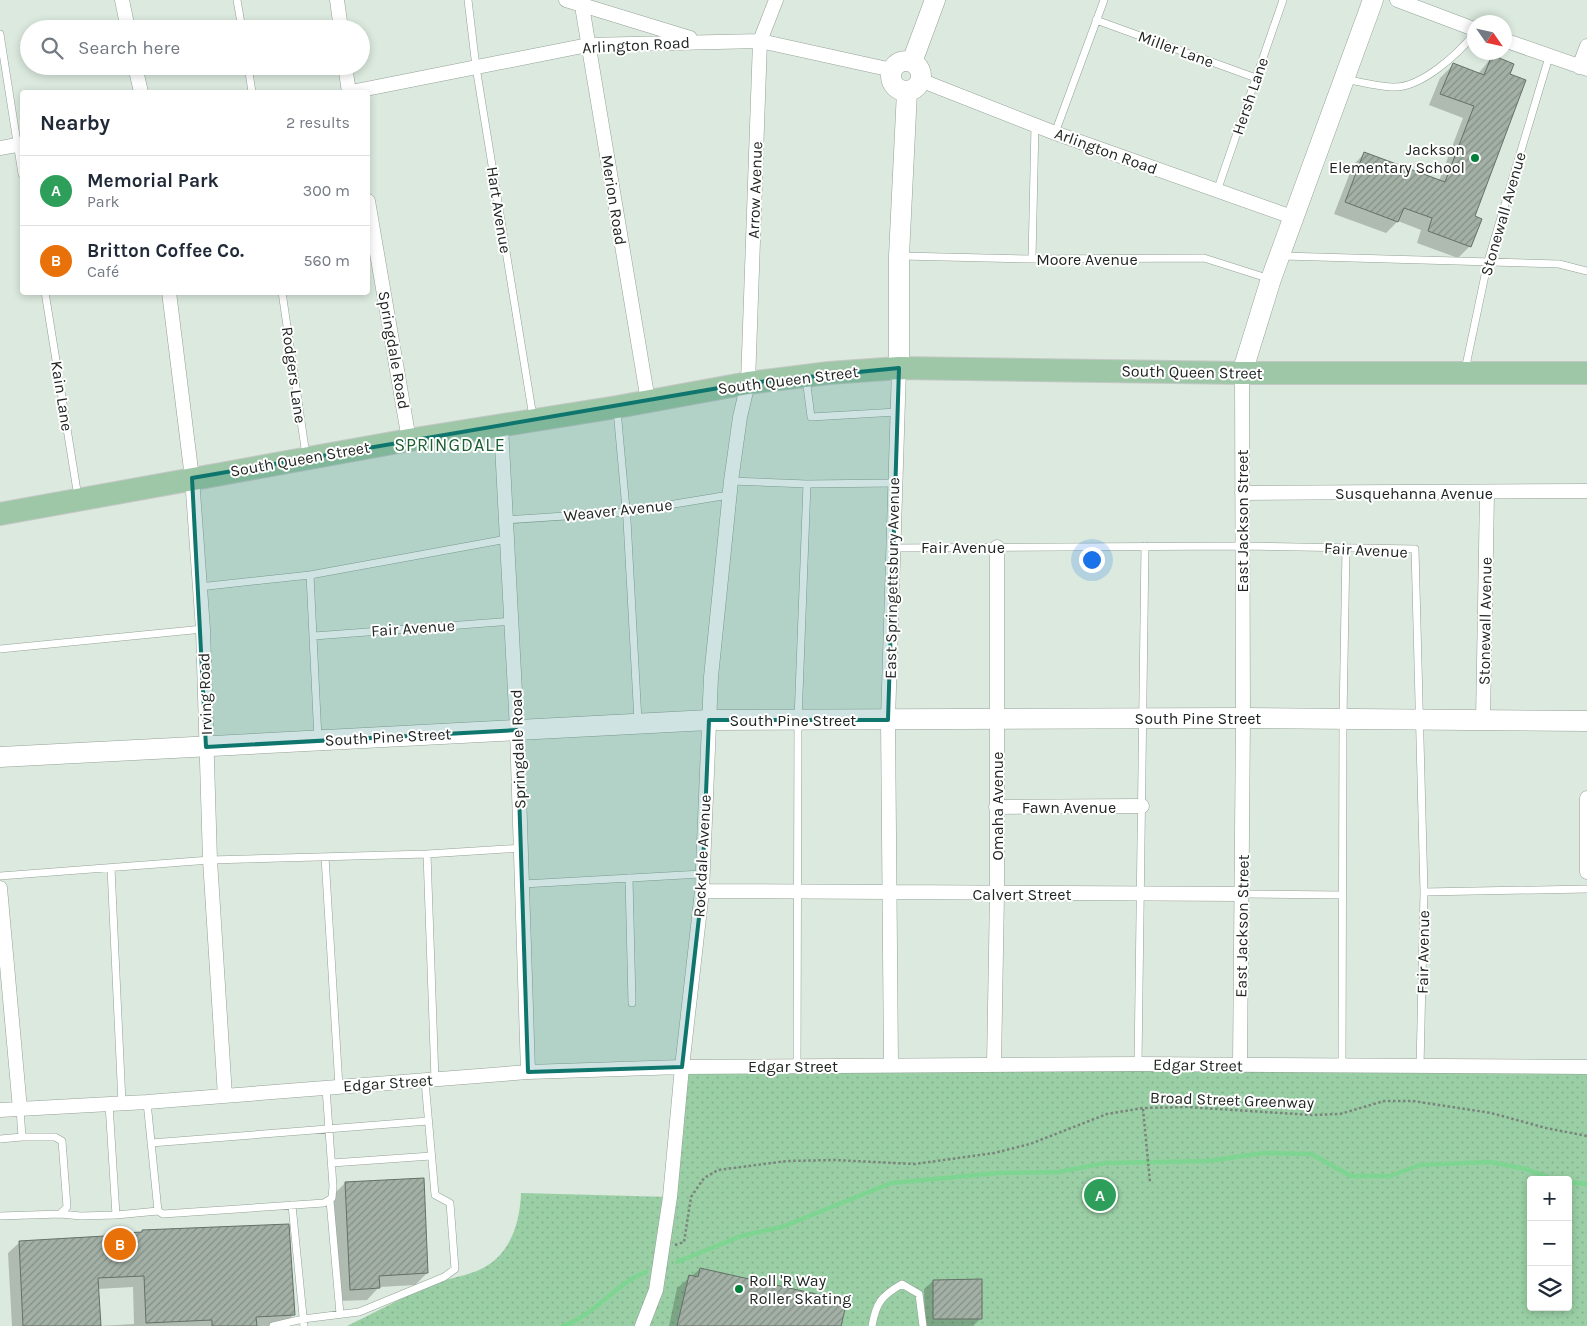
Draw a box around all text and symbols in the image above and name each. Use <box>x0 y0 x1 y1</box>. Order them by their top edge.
north arrow <box>1467 15 1512 60</box>
search box <box>20 20 370 75</box>
street label: Miller Lane <box>1136 27 1216 71</box>
street label: Arlington Road <box>582 33 690 57</box>
icon: search <box>38 34 66 62</box>
text: Search here <box>78 37 180 59</box>
street label: Hersh Lane <box>1228 55 1272 137</box>
text: Nearby <box>40 111 110 135</box>
text: 2 results <box>286 113 350 132</box>
street label: Arlington Road <box>1052 124 1160 178</box>
place label: Jackson Elementary School <box>1329 140 1465 177</box>
street label: Arrow Avenue <box>744 141 766 239</box>
street label: Stonewall Avenue <box>1476 150 1530 278</box>
marker: Jackson Elementary School <box>1469 152 1481 164</box>
street label: Merion Road <box>597 153 631 247</box>
street label: Hart Avenue <box>483 165 515 255</box>
text: Memorial Park <box>87 170 219 192</box>
text: A <box>51 181 61 200</box>
text: 300 m <box>303 181 350 200</box>
text: Park <box>87 192 119 211</box>
text: Britton Coffee Co. <box>87 240 244 262</box>
street label: Moore Avenue <box>1036 250 1138 269</box>
text: B <box>51 251 61 270</box>
text: 560 m <box>304 251 350 270</box>
text: Café <box>87 262 119 281</box>
street label: Springdale Road <box>374 289 414 411</box>
street label: Rodgers Lane <box>278 325 310 425</box>
street label: Kain Lane <box>47 359 77 433</box>
street label: South Queen Street <box>1121 361 1263 383</box>
street label: South Queen Street <box>717 362 859 398</box>
district label: SPRINGDALE <box>394 434 506 456</box>
street label: South Queen Street <box>229 437 371 481</box>
street label: East Jackson Street <box>1233 449 1252 593</box>
street label: East Springettsbury Avenue <box>881 477 903 679</box>
street label: Susquehanna Avenue <box>1335 484 1493 503</box>
street label: Weaver Avenue <box>563 495 673 525</box>
street label: Fair Avenue <box>921 538 1005 557</box>
street label: Fair Avenue <box>1324 538 1408 562</box>
your location <box>1079 547 1105 573</box>
street label: Stonewall Avenue <box>1474 557 1496 685</box>
street label: Fair Avenue <box>371 616 455 640</box>
street label: Irving Road <box>194 652 216 736</box>
street label: Springdale Road <box>506 689 530 809</box>
street label: South Pine Street <box>1135 709 1261 728</box>
street label: South Pine Street <box>730 711 856 730</box>
street label: South Pine Street <box>324 724 452 750</box>
street label: Omaha Avenue <box>988 751 1007 861</box>
street label: Rockdale Avenue <box>689 794 715 918</box>
street label: Fawn Avenue <box>1022 798 1116 817</box>
street label: East Jackson Street <box>1231 854 1253 998</box>
street label: Calvert Street <box>973 885 1071 904</box>
street label: Fair Avenue <box>1413 910 1433 994</box>
street label: Edgar Street <box>1153 1055 1243 1075</box>
street label: Edgar Street <box>748 1057 838 1076</box>
street label: Edgar Street <box>343 1070 433 1096</box>
street label: Broad Street Greenway <box>1150 1088 1315 1112</box>
pin: A <box>1084 1176 1116 1214</box>
map controls <box>1527 1176 1572 1311</box>
button: + <box>1527 1176 1572 1221</box>
button: − <box>1527 1221 1572 1266</box>
pin: B <box>104 1225 136 1263</box>
button: layers <box>1527 1266 1572 1311</box>
place label: Roll 'R Way Roller Skating <box>749 1271 851 1308</box>
marker: Roll 'R Way Roller Skating <box>733 1283 745 1295</box>

